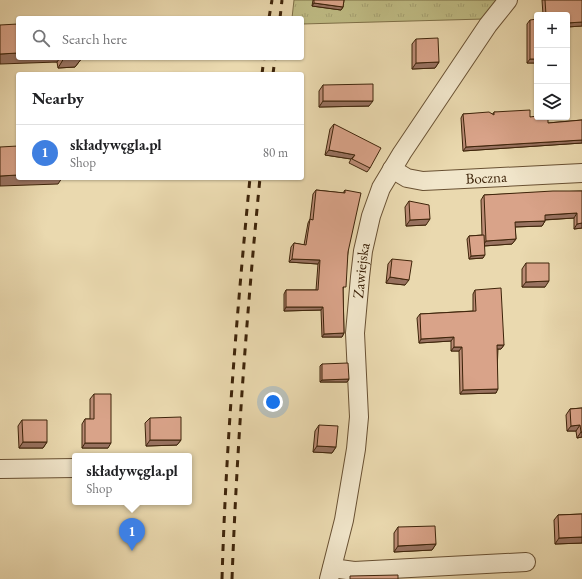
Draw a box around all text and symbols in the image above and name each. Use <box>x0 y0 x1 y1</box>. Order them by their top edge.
map controls <box>534 12 570 120</box>
button: + <box>534 12 570 48</box>
search box <box>16 16 304 60</box>
icon: search <box>30 27 52 49</box>
text: Search here <box>62 29 127 48</box>
button: − <box>534 48 570 84</box>
button: layers <box>534 84 570 120</box>
text: Nearby <box>32 87 84 109</box>
text: składywęgla.pl <box>70 135 161 154</box>
text: 1 <box>42 144 48 161</box>
text: 80 m <box>263 144 288 161</box>
text: Shop <box>70 154 96 171</box>
street label: Boczna <box>465 167 507 188</box>
street label: Zawiejska <box>348 241 374 299</box>
your location <box>263 392 283 412</box>
popup <box>72 453 192 505</box>
text: składywęgla.pl <box>86 461 178 480</box>
text: Shop <box>86 480 112 497</box>
pin: 1 <box>119 518 145 551</box>

